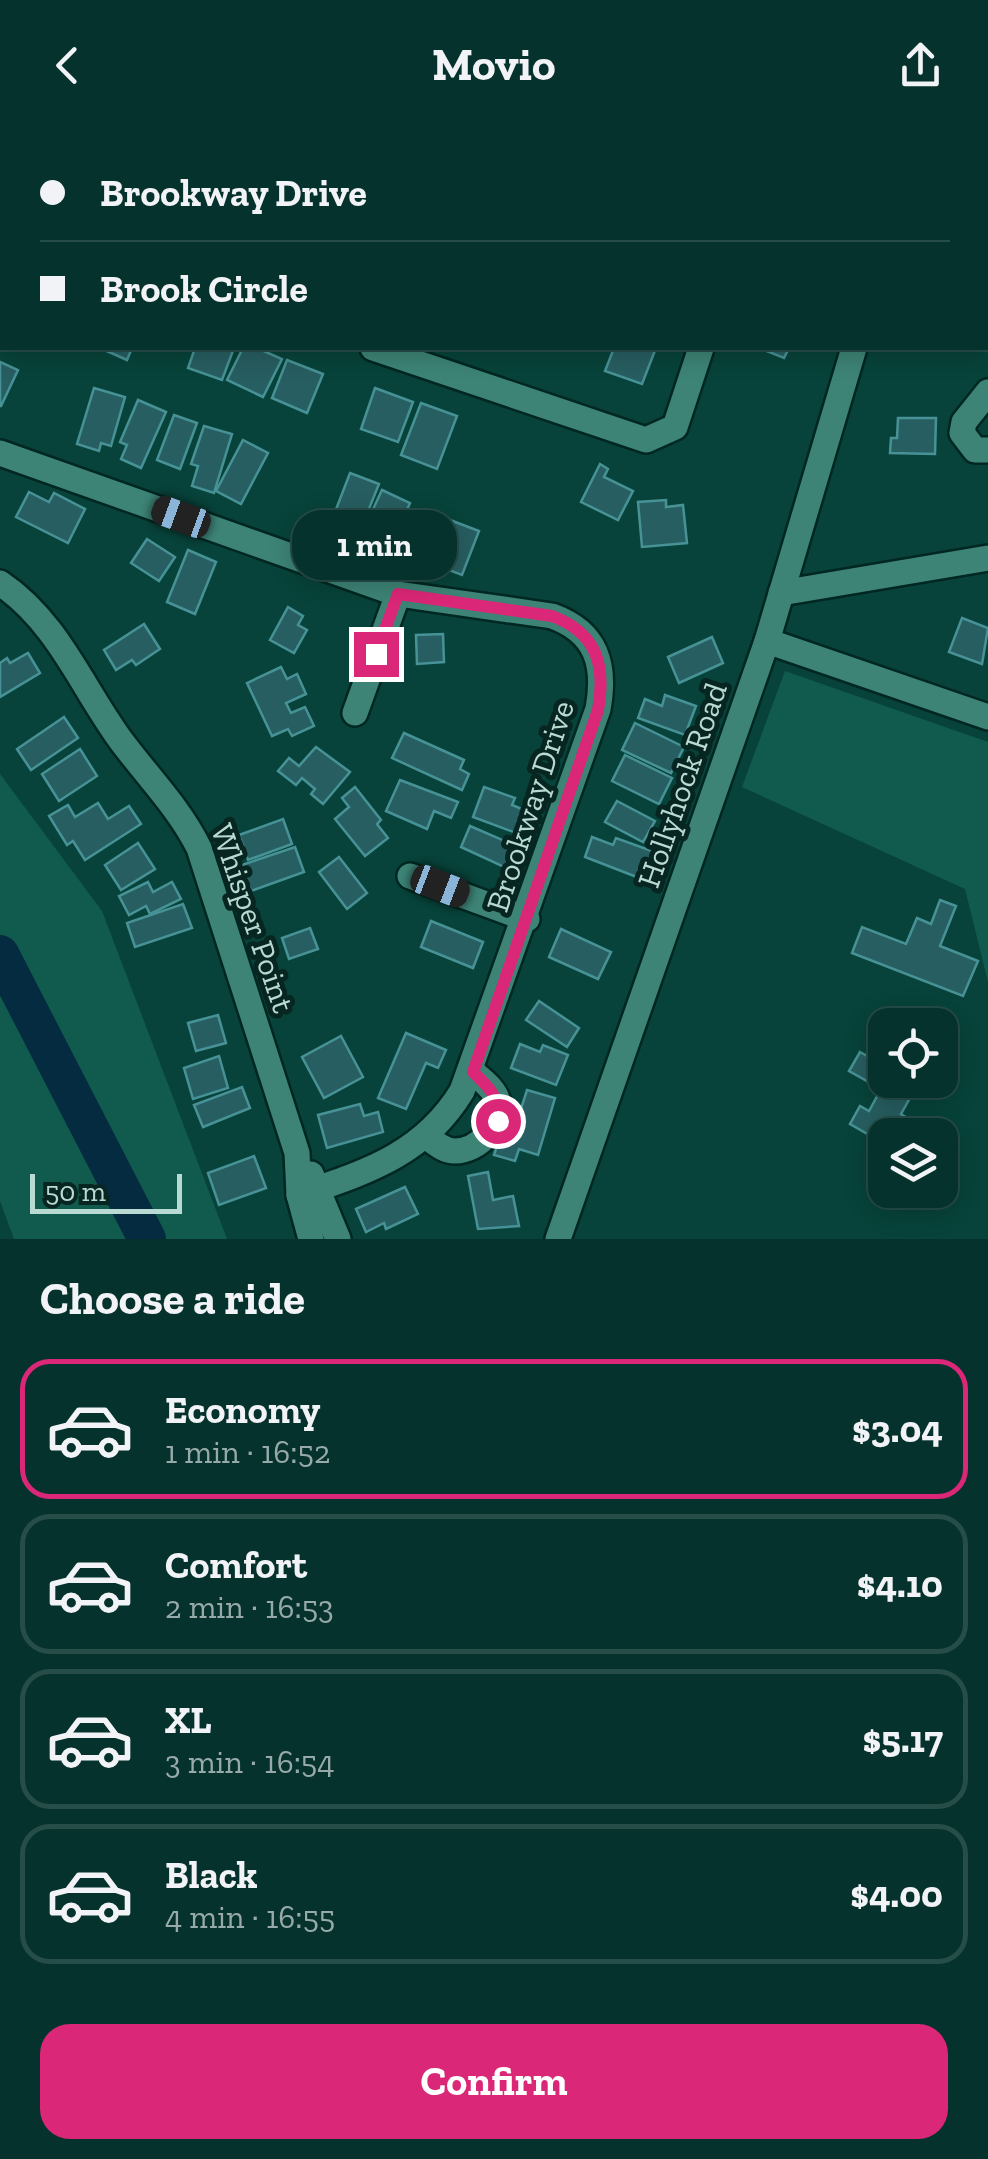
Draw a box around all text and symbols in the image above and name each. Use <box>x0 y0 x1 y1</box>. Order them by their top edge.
icon: back <box>40 38 95 93</box>
text: Movio <box>432 38 556 92</box>
icon: share <box>893 38 948 93</box>
text: Brookway Drive <box>100 170 367 216</box>
text: Brook Circle <box>100 266 308 312</box>
car <box>148 493 214 541</box>
callout: 1 min <box>294 509 458 579</box>
text: 1 min <box>337 526 412 564</box>
route end <box>354 632 399 677</box>
street label: Hollyhock Road <box>629 677 735 892</box>
street label: Brookway Drive <box>478 696 582 916</box>
street label: Whisper Point <box>203 819 303 1017</box>
car <box>407 861 473 911</box>
map controls <box>868 1008 958 1208</box>
button: locate <box>868 1008 958 1098</box>
route start <box>476 1099 521 1144</box>
button: layers <box>868 1118 958 1208</box>
scale bar <box>30 1169 182 1214</box>
text: 50 m <box>45 1175 106 1208</box>
text: Choose a ride <box>40 1272 305 1326</box>
icon: car <box>45 1384 135 1474</box>
text: Economy <box>165 1387 320 1433</box>
text: $3.04 <box>852 1406 943 1452</box>
text: 1 min · 16:52 <box>165 1433 330 1471</box>
icon: car <box>45 1539 135 1629</box>
text: Comfort <box>165 1542 307 1588</box>
text: $4.10 <box>857 1561 943 1607</box>
text: 2 min · 16:53 <box>165 1588 334 1626</box>
icon: car <box>45 1694 135 1784</box>
text: XL <box>165 1697 212 1743</box>
text: $5.17 <box>862 1716 943 1762</box>
text: 3 min · 16:54 <box>165 1743 334 1781</box>
icon: car <box>45 1849 135 1939</box>
text: Black <box>165 1852 258 1898</box>
text: $4.00 <box>850 1871 943 1917</box>
text: 4 min · 16:55 <box>165 1898 335 1936</box>
button: Confirm <box>40 2024 948 2139</box>

